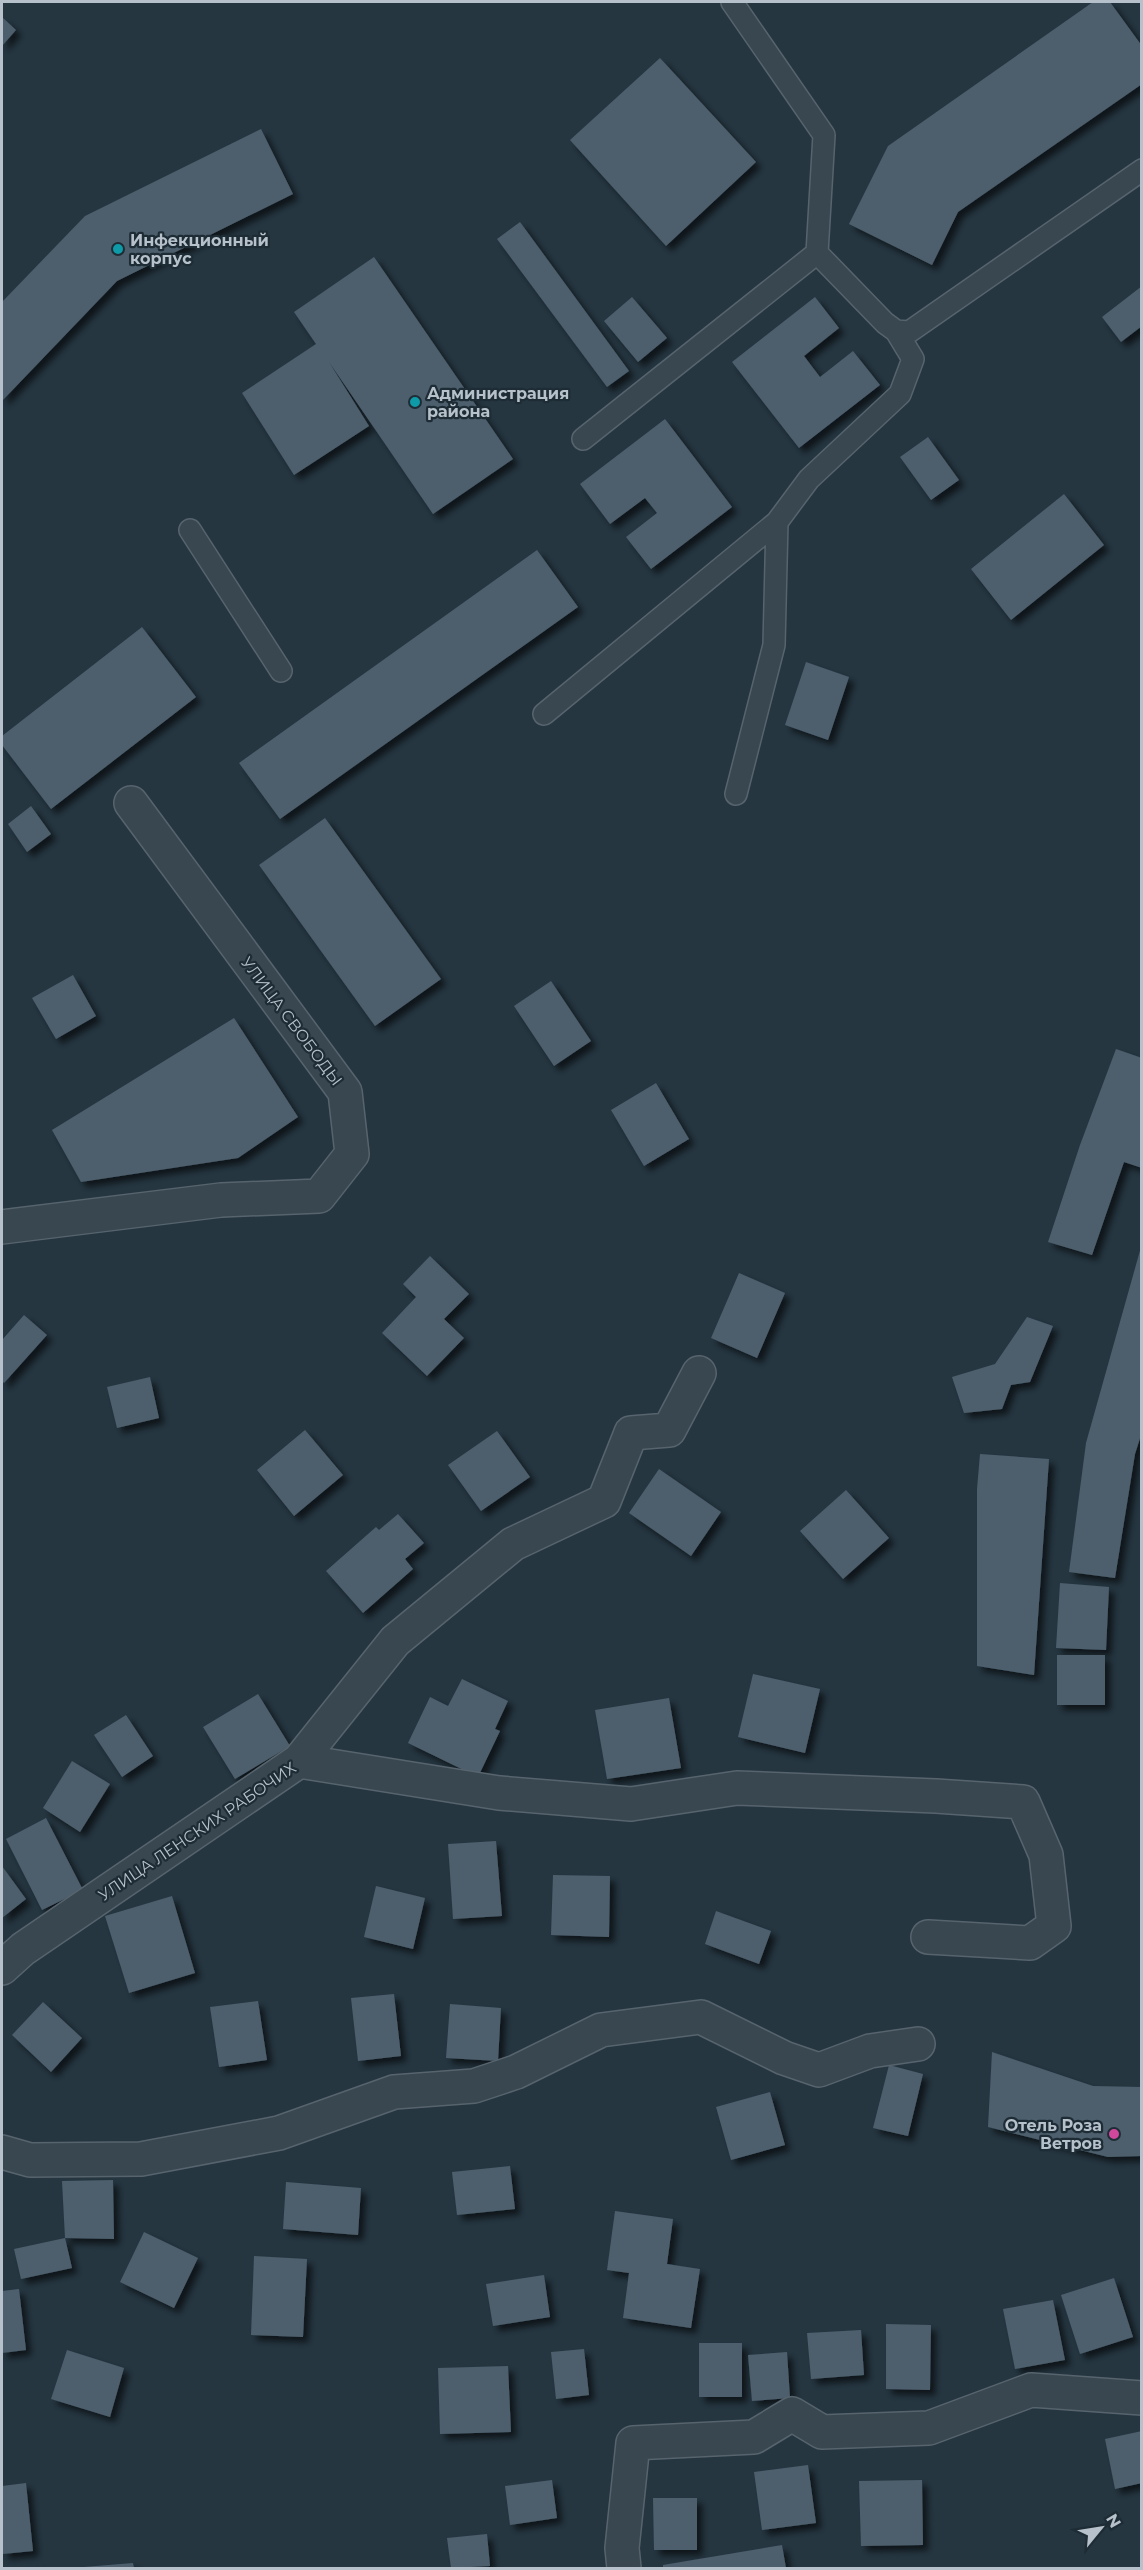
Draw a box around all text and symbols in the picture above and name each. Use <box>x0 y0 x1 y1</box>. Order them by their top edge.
place label: Инфекционный корпус <box>130 231 269 268</box>
marker: Инфекционный корпус <box>111 242 125 256</box>
place label: Администрация района <box>427 384 569 421</box>
marker: Администрация района <box>408 395 422 409</box>
street label: УЛИЦА СВОБОДЫ <box>237 953 346 1089</box>
street label: УЛИЦА ЛЕНСКИХ РАБОЧИХ <box>95 1758 300 1905</box>
place label: Отель Роза Ветров <box>1005 2116 1102 2153</box>
marker: Отель Роза Ветров <box>1107 2127 1121 2141</box>
north arrow <box>1071 2498 1131 2558</box>
text: N <box>1102 2510 1125 2531</box>

